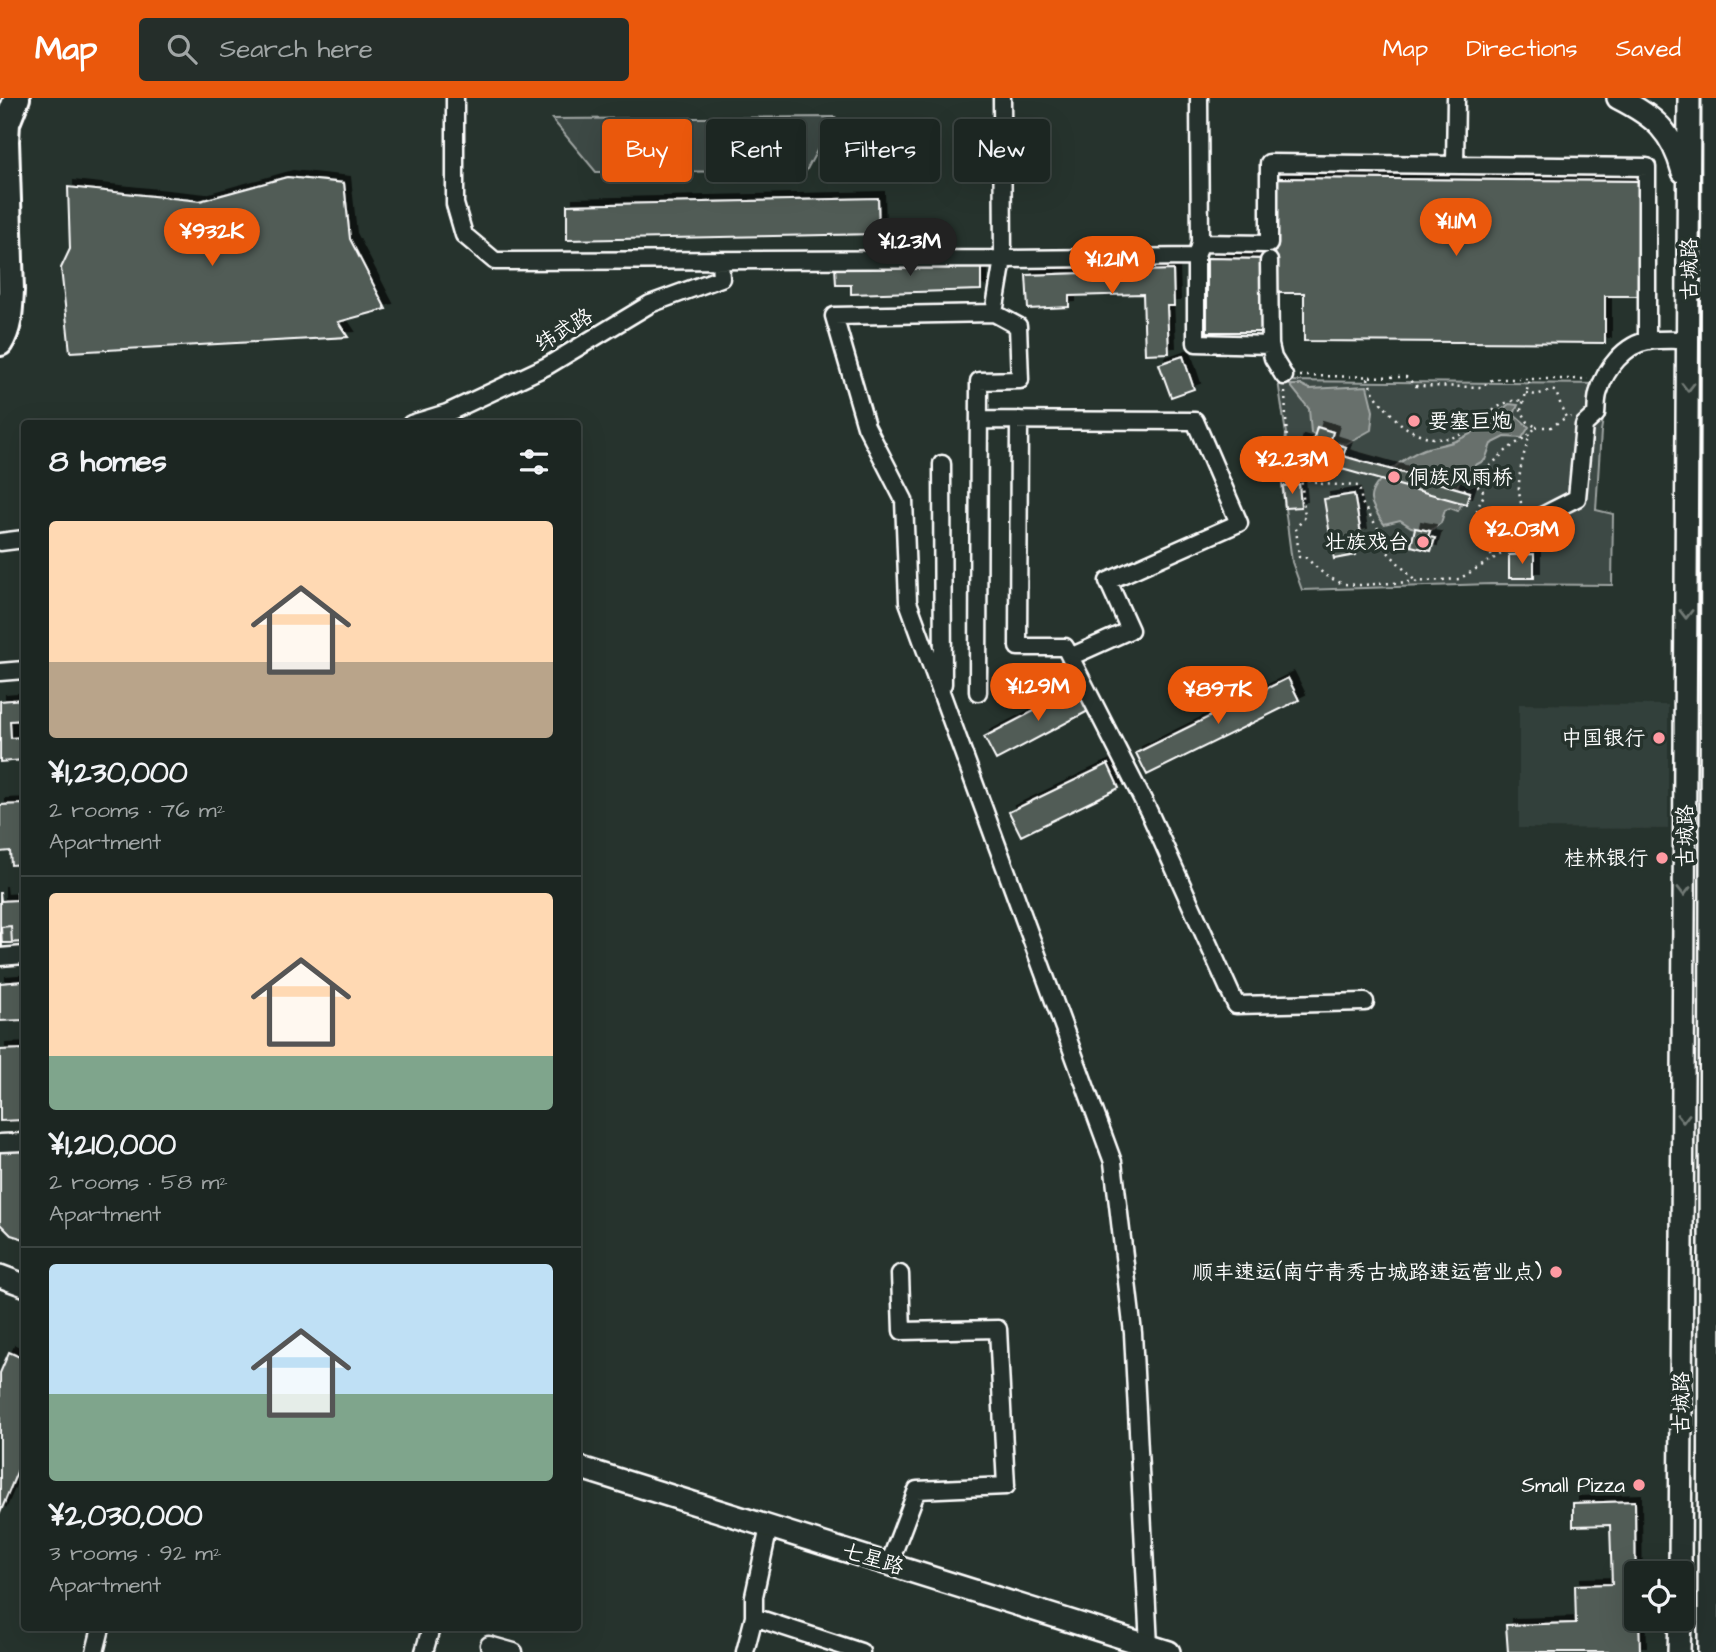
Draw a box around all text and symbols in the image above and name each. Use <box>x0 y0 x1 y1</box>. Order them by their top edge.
search box <box>139 18 629 81</box>
text: Map <box>35 26 97 72</box>
icon: search <box>163 30 201 68</box>
text: Search here <box>219 31 373 67</box>
text: Map <box>1383 32 1428 66</box>
text: Directions <box>1466 32 1578 66</box>
text: Saved <box>1616 32 1681 66</box>
chip: Buy <box>602 119 692 182</box>
chip: Rent <box>706 119 806 182</box>
chip: Filters <box>820 119 940 182</box>
chip: New <box>954 119 1050 182</box>
pin: ¥1.1M <box>1407 198 1505 258</box>
text: ¥1.1M <box>1436 205 1476 237</box>
pin: ¥932K <box>163 208 261 268</box>
text: ¥932K <box>180 215 244 247</box>
pin: ¥1.23M <box>853 218 967 278</box>
text: ¥1.23M <box>879 225 941 257</box>
pin: ¥1.21M <box>1055 236 1169 296</box>
street label: 古城路 <box>1675 238 1704 301</box>
text: ¥1.21M <box>1085 243 1139 275</box>
street label: 纬武路 <box>530 301 598 359</box>
one-way arrow <box>1680 382 1696 392</box>
place label: 要塞巨炮 <box>1428 407 1512 436</box>
marker: 要塞巨炮 <box>1406 413 1422 429</box>
pin: ¥2.23M <box>1235 436 1349 496</box>
text: 8 homes <box>49 441 167 483</box>
icon: filters <box>515 443 553 481</box>
text: ¥2.23M <box>1256 443 1328 475</box>
place label: 侗族风雨桥 <box>1408 463 1513 492</box>
marker: 侗族风雨桥 <box>1386 469 1402 485</box>
pin: ¥2.03M <box>1465 506 1579 566</box>
text: ¥2.03M <box>1485 513 1559 545</box>
place label: 壮族戏台 <box>1325 528 1409 557</box>
marker: 壮族戏台 <box>1415 534 1431 550</box>
icon: home <box>238 567 364 693</box>
one-way arrow <box>1678 609 1694 620</box>
pin: ¥1.29M <box>981 664 1095 723</box>
pin: ¥897K <box>1169 666 1267 726</box>
text: ¥1.29M <box>1006 670 1070 702</box>
text: ¥897K <box>1184 673 1252 705</box>
place label: 中国银行 <box>1561 724 1645 753</box>
marker: 中国银行 <box>1651 730 1667 746</box>
text: ¥1,230,000 <box>49 752 188 794</box>
text: 2 rooms · 76 m² <box>49 794 225 826</box>
street label: 古城路 <box>1671 805 1700 868</box>
text: Apartment <box>49 826 161 858</box>
place label: 桂林银行 <box>1564 844 1648 873</box>
marker: 桂林银行 <box>1654 850 1670 866</box>
one-way arrow <box>1677 885 1692 896</box>
icon: home <box>238 939 364 1065</box>
one-way arrow <box>1675 1113 1691 1124</box>
text: ¥1,210,000 <box>49 1124 176 1166</box>
text: 2 rooms · 58 m² <box>49 1166 228 1198</box>
text: Apartment <box>49 1198 161 1230</box>
place label: 顺丰速运(南宁青秀古城路速运营业点) <box>1192 1258 1542 1287</box>
marker: 顺丰速运(南宁青秀古城路速运营业点) <box>1548 1264 1564 1280</box>
icon: home <box>238 1310 364 1436</box>
street label: 古城路 <box>1667 1372 1696 1435</box>
place label: Small Pizza <box>1521 1471 1625 1500</box>
marker: Small Pizza <box>1631 1477 1647 1493</box>
text: ¥2,030,000 <box>49 1495 203 1537</box>
street label: 七星路 <box>839 1536 907 1582</box>
text: 3 rooms · 92 m² <box>49 1537 222 1569</box>
map controls <box>1624 1561 1694 1631</box>
button: locate <box>1624 1561 1694 1631</box>
text: Apartment <box>49 1569 161 1601</box>

